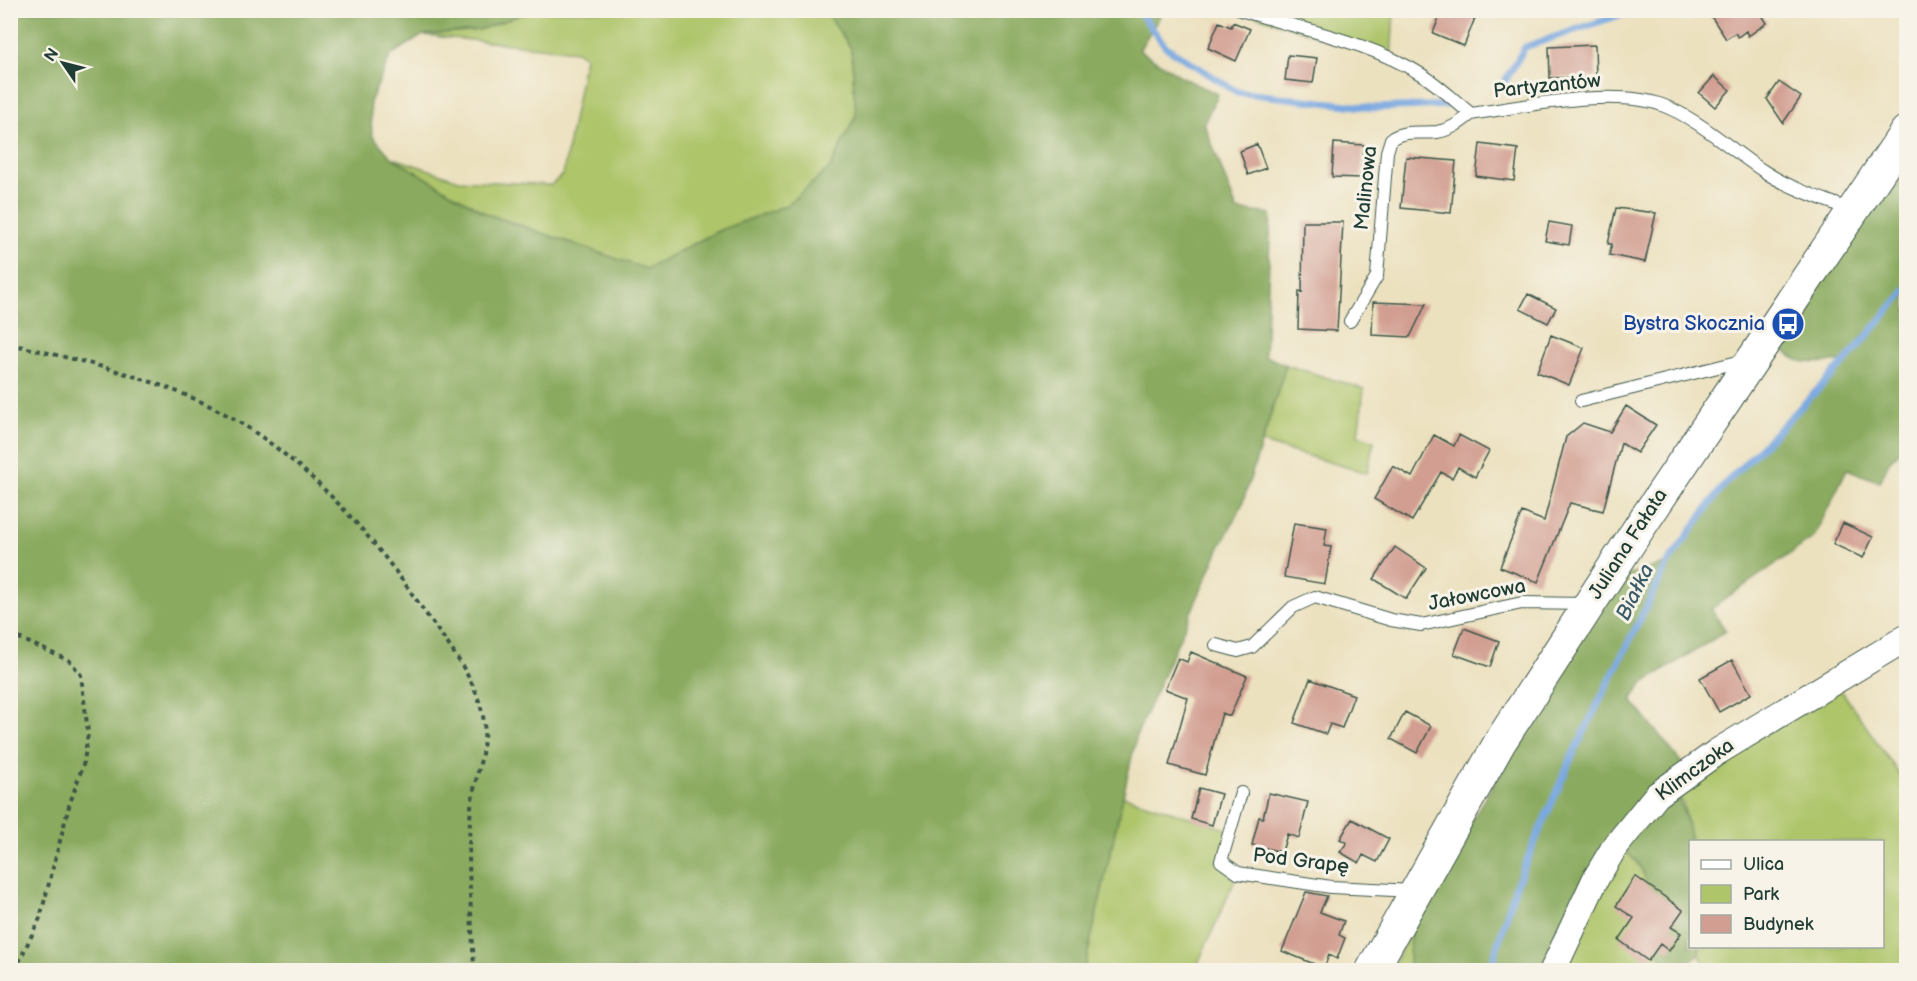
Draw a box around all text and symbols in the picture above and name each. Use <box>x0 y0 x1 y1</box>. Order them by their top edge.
north arrow <box>33 33 93 93</box>
text: N <box>41 45 63 66</box>
street label: Partyzantów <box>1492 68 1602 104</box>
street label: Malinowa <box>1350 145 1382 231</box>
bus stop icon: Bystra Skocznia <box>1770 306 1806 342</box>
place label: Bystra Skocznia <box>1623 312 1765 336</box>
street label: Juliana Fałata <box>1583 484 1673 604</box>
water label: Białka <box>1611 560 1659 624</box>
street label: Jałowcowa <box>1426 574 1528 616</box>
street label: Klimczoka <box>1651 734 1739 806</box>
legend <box>1689 840 1884 948</box>
street label: Pod Grapę <box>1252 843 1351 879</box>
text: Ulica <box>1743 854 1784 875</box>
text: Park <box>1743 884 1779 905</box>
text: Budynek <box>1743 914 1814 935</box>

